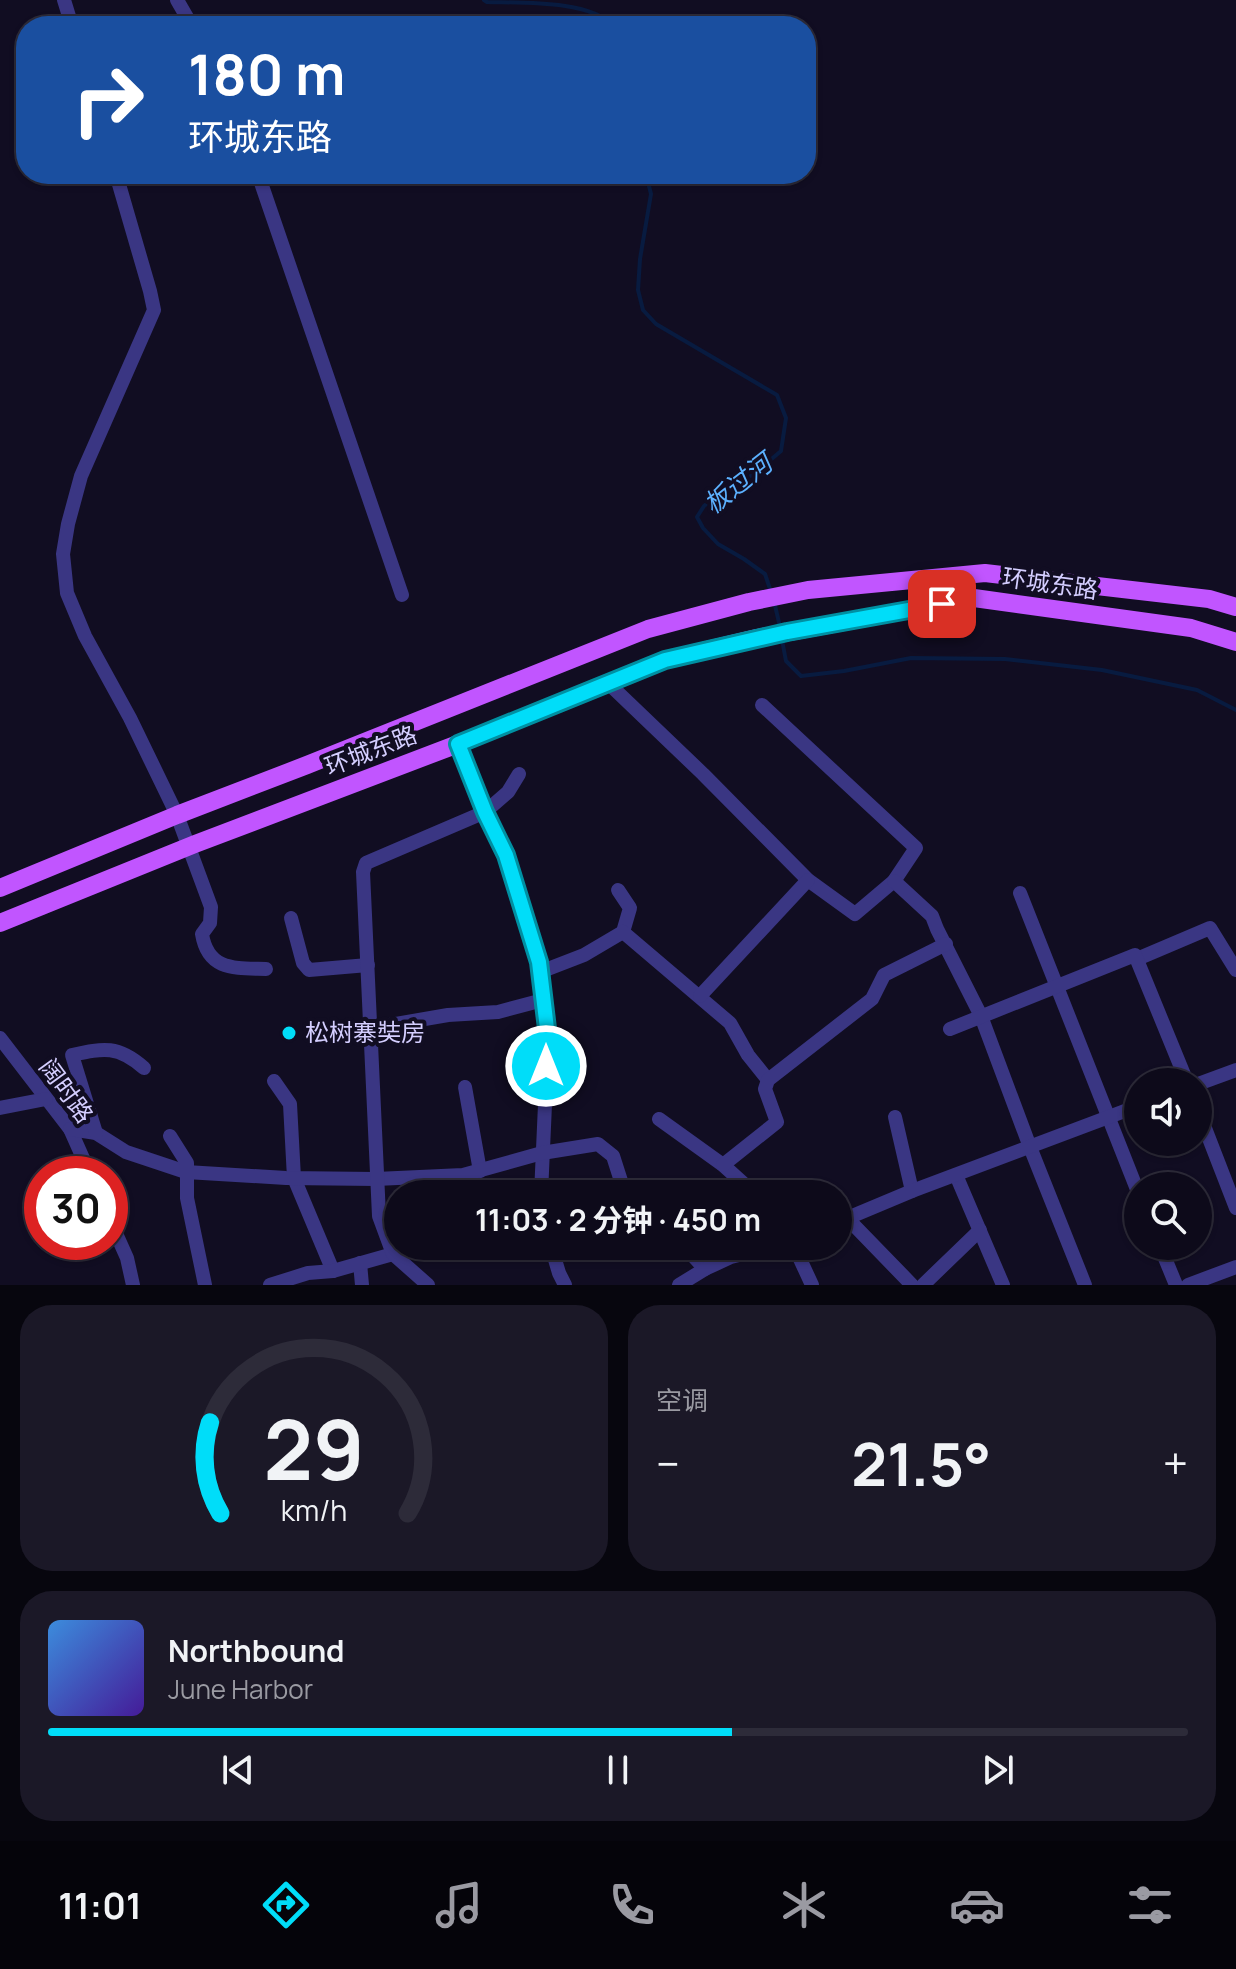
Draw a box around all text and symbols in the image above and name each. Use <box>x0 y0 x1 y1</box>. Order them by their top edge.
text: 180 m <box>188 35 345 112</box>
icon: right <box>56 48 160 152</box>
text: 环城东路 <box>188 112 332 161</box>
water label: 板过河 <box>696 442 783 521</box>
street label: 环城东路 <box>1000 559 1100 606</box>
pin <box>908 570 976 638</box>
icon: arrive <box>920 582 964 626</box>
street label: 环城东路 <box>320 717 421 782</box>
place label: 松树寨奘房 <box>305 1015 425 1048</box>
marker: 松树寨奘房 <box>280 1024 298 1042</box>
position arrow <box>504 1024 588 1108</box>
street label: 阔时路 <box>33 1051 102 1129</box>
map controls <box>1124 1068 1212 1260</box>
button: sound <box>1124 1068 1212 1156</box>
speed limit sign: 30 <box>24 1156 128 1260</box>
button: search <box>1124 1172 1212 1260</box>
text: 11:03 · 2 分钟 · 450 m <box>475 1199 761 1240</box>
text: 空调 <box>656 1382 708 1418</box>
text: 29 <box>263 1391 365 1505</box>
text: 21.5° <box>851 1422 991 1504</box>
text: − <box>656 1433 680 1493</box>
text: + <box>1163 1433 1188 1493</box>
text: km/h <box>281 1491 347 1530</box>
text: Northbound <box>168 1630 345 1671</box>
text: June Harbor <box>168 1671 313 1707</box>
icon: previous <box>216 1748 260 1792</box>
icon: pause <box>596 1748 640 1792</box>
icon: next <box>976 1748 1020 1792</box>
icon: directions <box>258 1877 314 1933</box>
icon: music <box>431 1877 487 1933</box>
icon: phone <box>604 1877 660 1933</box>
icon: climate <box>776 1877 832 1933</box>
icon: car <box>949 1877 1005 1933</box>
icon: filters <box>1122 1877 1178 1933</box>
text: 11:01 <box>58 1881 142 1930</box>

